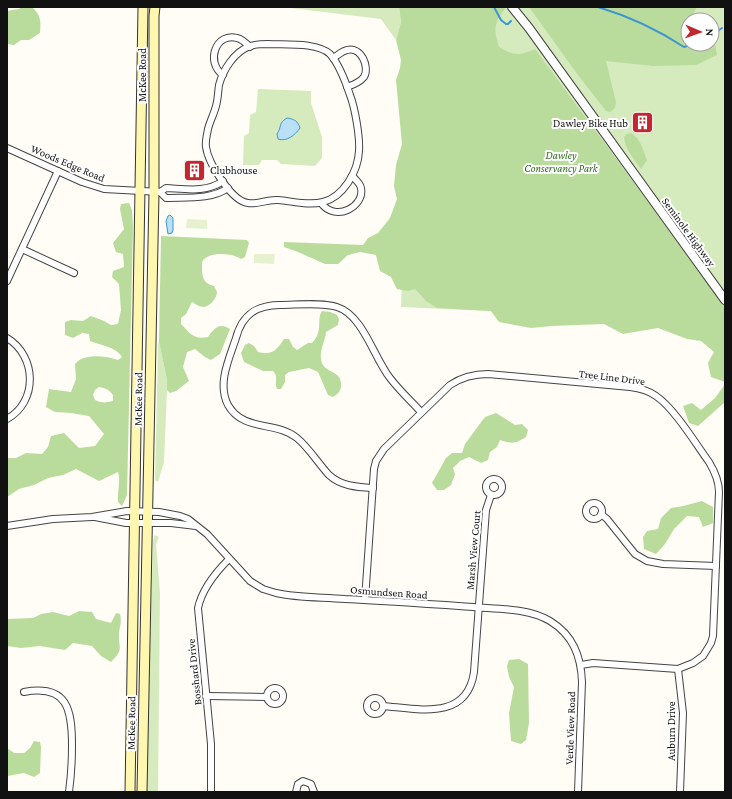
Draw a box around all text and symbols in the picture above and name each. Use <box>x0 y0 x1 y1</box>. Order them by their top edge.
north arrow <box>680 12 720 52</box>
text: N <box>704 28 716 37</box>
street label: McKee Road <box>136 48 148 102</box>
building icon: Dawley Bike Hub <box>630 110 656 136</box>
place label: Dawley Bike Hub <box>553 117 628 130</box>
street label: Woods Edge Road <box>29 142 107 185</box>
park label: Dawley Conservancy Park <box>524 149 599 175</box>
building icon: Clubhouse <box>182 157 208 183</box>
place label: Clubhouse <box>210 164 257 176</box>
street label: Seminole Highway <box>659 195 719 270</box>
street label: Tree Line Drive <box>578 367 646 387</box>
street label: McKee Road <box>132 372 144 426</box>
street label: Marsh View Court <box>464 509 482 590</box>
street label: Osmundsen Road <box>350 583 428 601</box>
street label: Bosshard Drive <box>185 638 203 706</box>
street label: Verde View Road <box>563 691 577 765</box>
street label: McKee Road <box>125 696 137 750</box>
street label: Auburn Drive <box>665 701 677 761</box>

